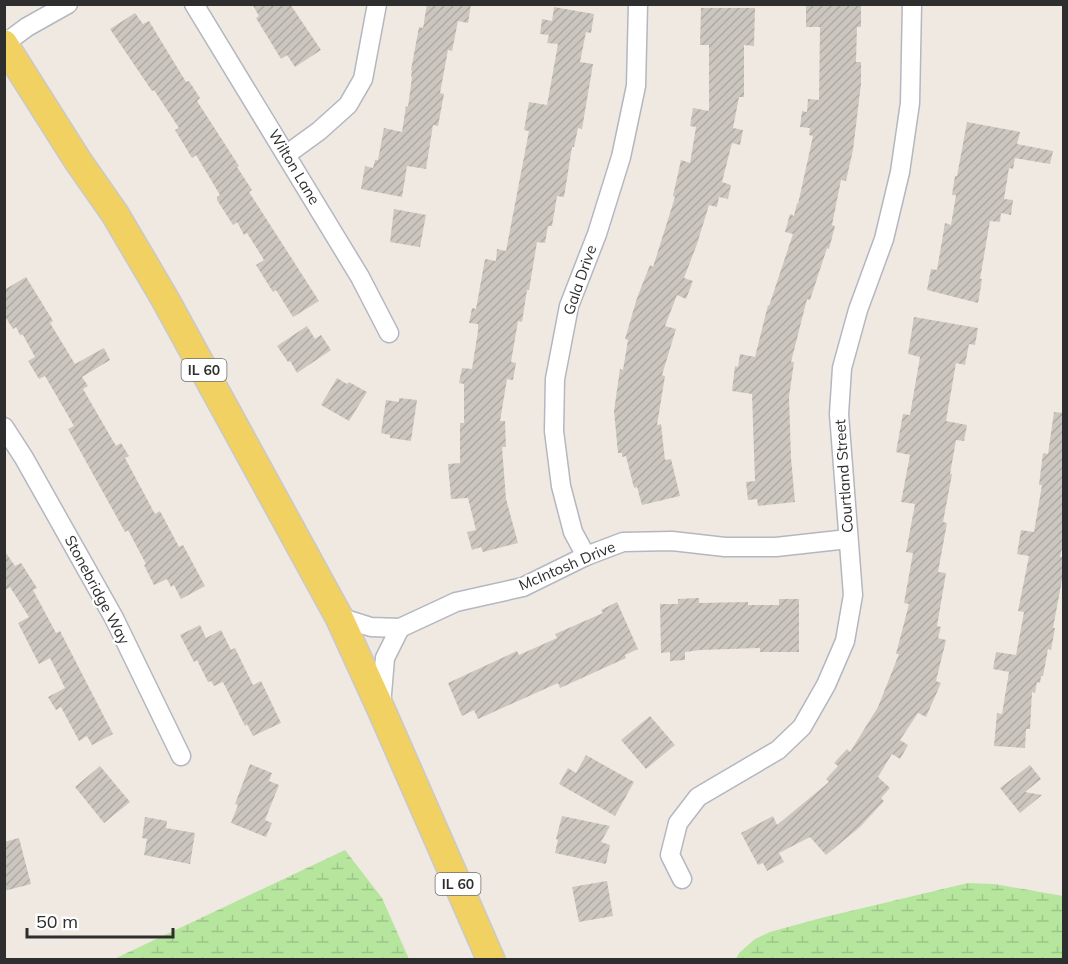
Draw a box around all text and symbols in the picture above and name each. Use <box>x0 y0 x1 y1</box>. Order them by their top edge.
street label: Wilton Lane <box>265 126 324 208</box>
street label: Gala Drive <box>559 242 600 317</box>
road number: IL 60 <box>182 359 226 381</box>
street label: Courtland Street <box>830 419 857 533</box>
street label: Stonebridge Way <box>61 532 134 648</box>
street label: McIntosh Drive <box>516 537 618 594</box>
road number: IL 60 <box>436 873 480 895</box>
scale bar <box>27 901 172 939</box>
text: 50 m <box>36 910 78 933</box>

